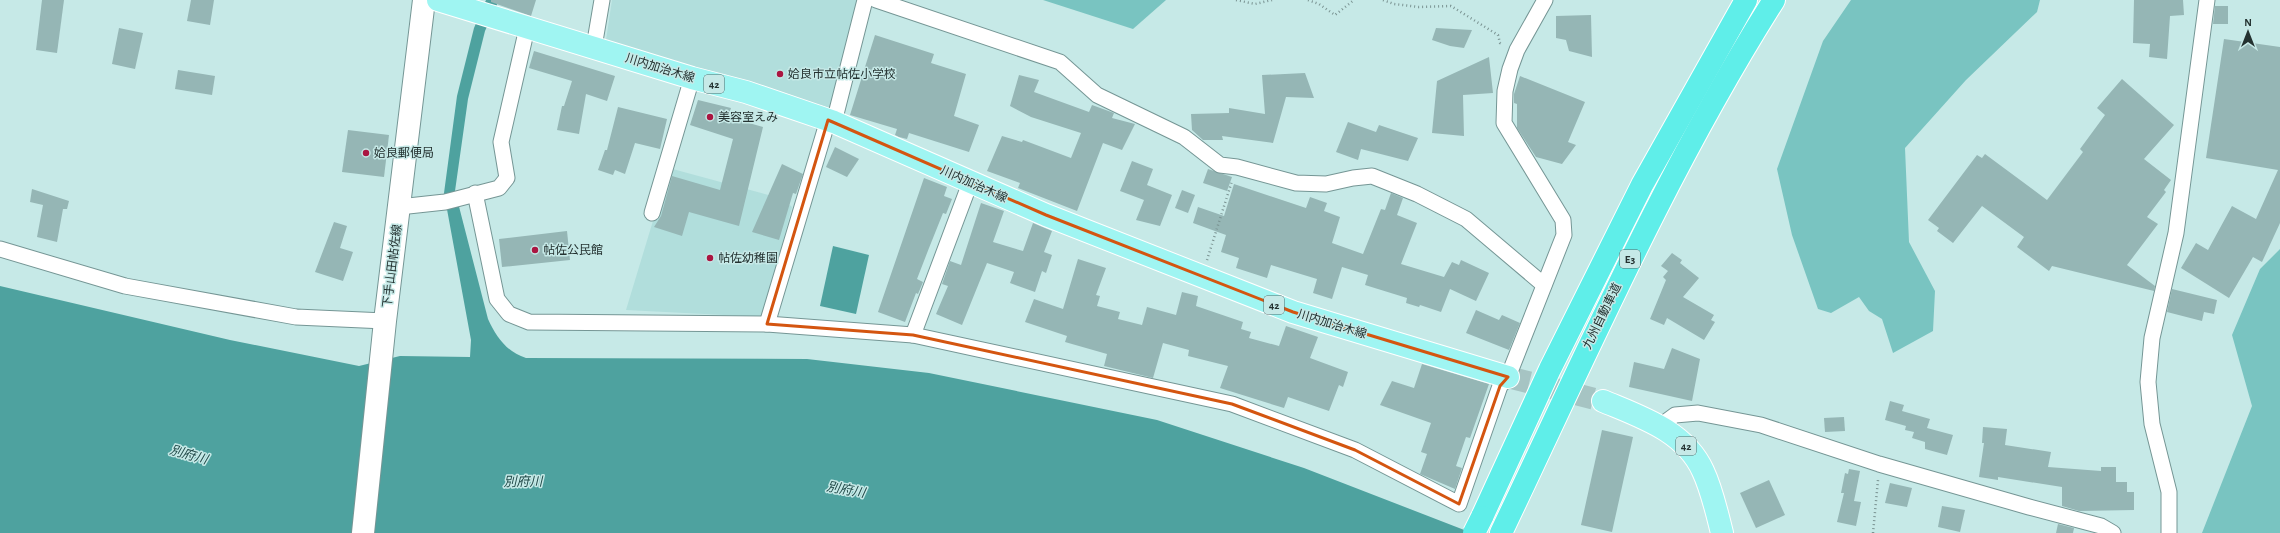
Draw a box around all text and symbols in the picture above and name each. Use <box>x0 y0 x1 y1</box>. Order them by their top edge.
north arrow <box>2228 12 2268 52</box>
text: N <box>2244 17 2252 28</box>
street label: 川内加治木線 <box>624 51 696 84</box>
place label: 姶良市立帖佐小学校 <box>788 67 896 80</box>
marker: 姶良市立帖佐小学校 <box>775 69 785 79</box>
road number: 42 <box>704 75 724 93</box>
place label: 美容室えみ <box>718 110 778 123</box>
marker: 美容室えみ <box>705 112 715 122</box>
place label: 姶良郵便局 <box>374 146 434 159</box>
marker: 姶良郵便局 <box>361 148 371 158</box>
street label: 川内加治木線 <box>939 163 1010 204</box>
street label: 下手山田帖佐線 <box>380 223 403 308</box>
place label: 帖佐公民館 <box>543 243 603 256</box>
marker: 帖佐公民館 <box>530 245 540 255</box>
road number: E3 <box>1620 250 1640 268</box>
place label: 帖佐幼稚園 <box>718 251 778 264</box>
marker: 帖佐幼稚園 <box>705 253 715 263</box>
street label: 九州自動車道 <box>1580 281 1623 351</box>
road number: 42 <box>1264 296 1284 314</box>
street label: 川内加治木線 <box>1296 307 1368 340</box>
road number: 42 <box>1676 437 1696 455</box>
water label: 別府川 <box>168 443 211 468</box>
water label: 別府川 <box>503 475 545 489</box>
water label: 別府川 <box>825 480 868 501</box>

